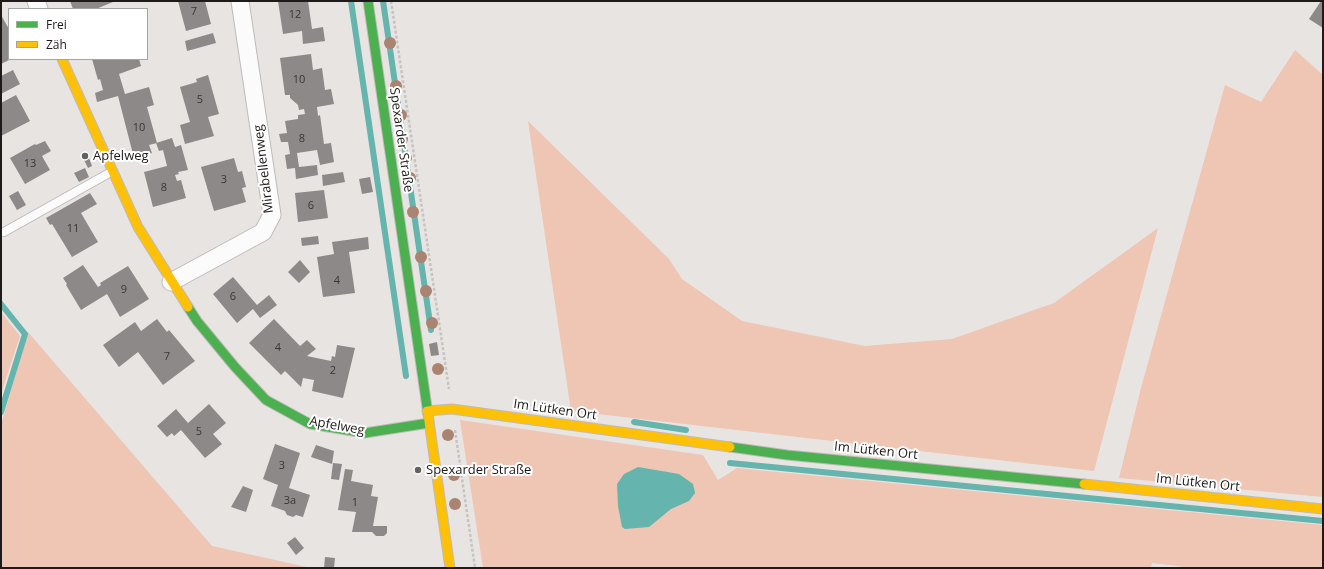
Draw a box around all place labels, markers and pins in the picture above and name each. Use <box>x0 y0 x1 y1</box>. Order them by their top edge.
place label: Apfelweg <box>93 148 149 164</box>
marker: Apfelweg <box>80 151 90 161</box>
place label: Spexarder Straße <box>426 462 531 478</box>
marker: Spexarder Straße <box>413 465 423 475</box>

